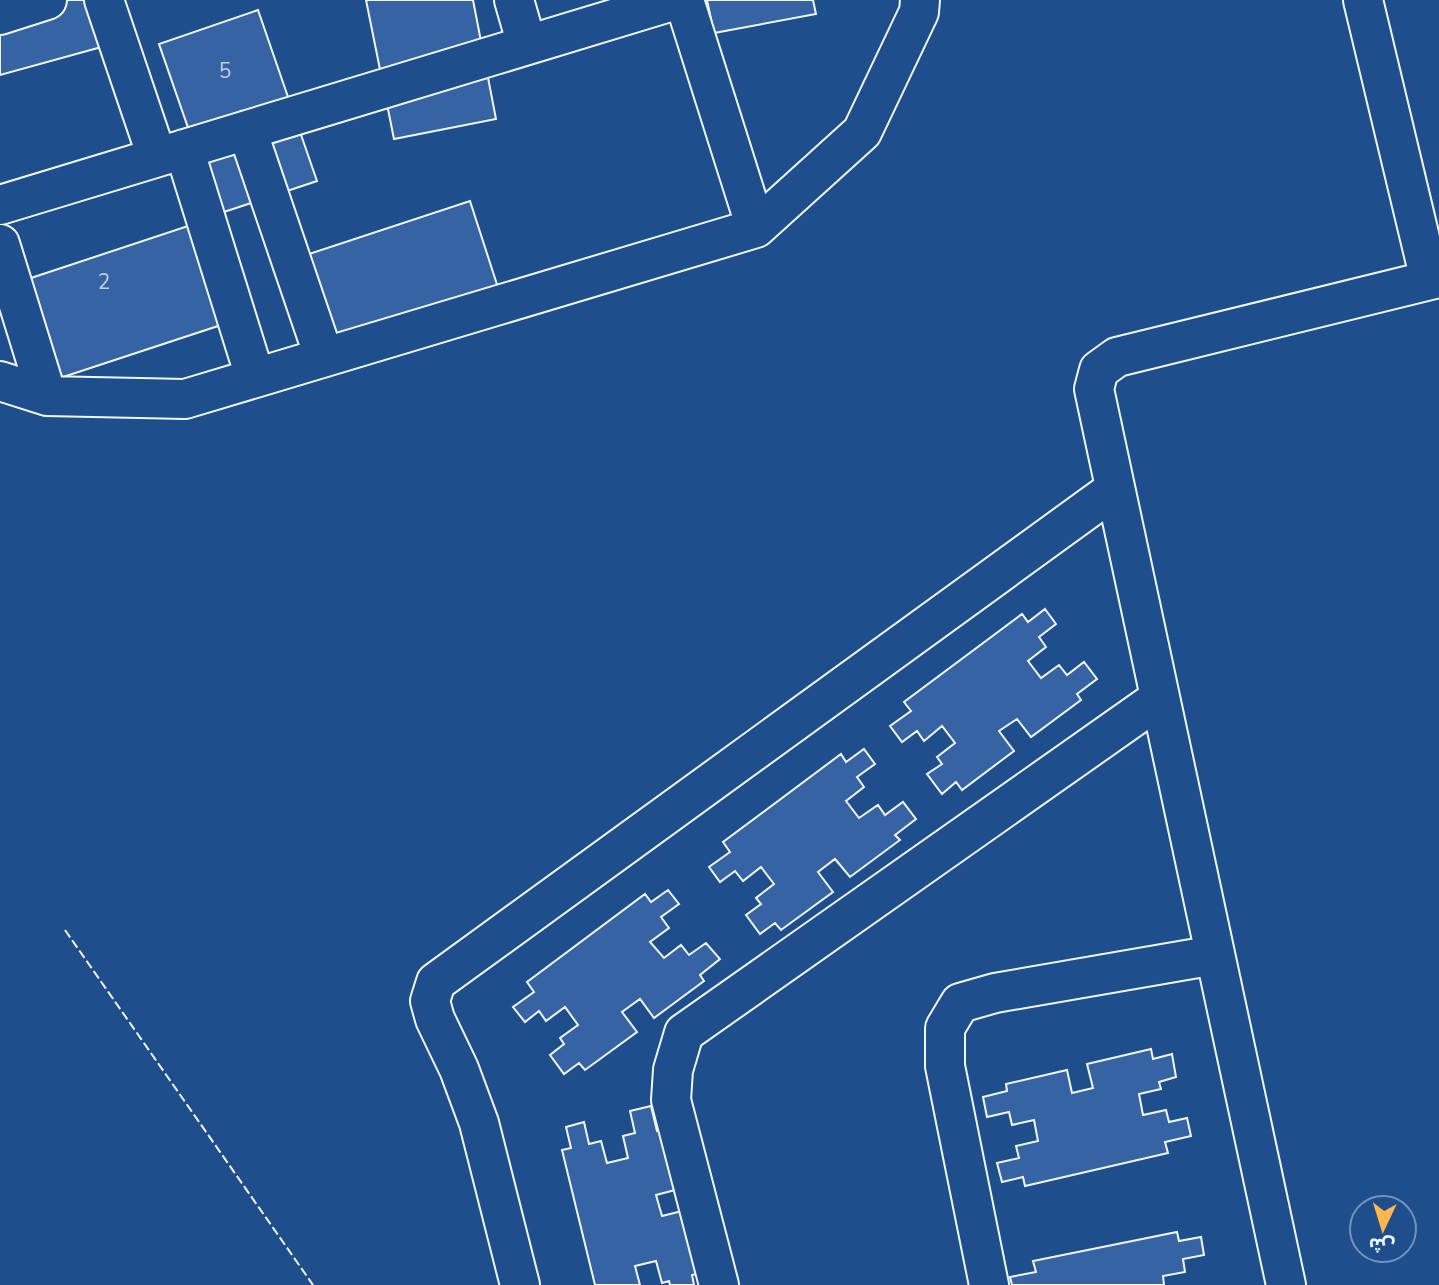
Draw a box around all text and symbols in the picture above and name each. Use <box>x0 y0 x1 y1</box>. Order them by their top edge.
house number: 5 <box>219 57 231 85</box>
house number: 2 <box>98 268 110 296</box>
north arrow <box>1348 1194 1418 1264</box>
text: ش <box>1368 1231 1396 1259</box>

